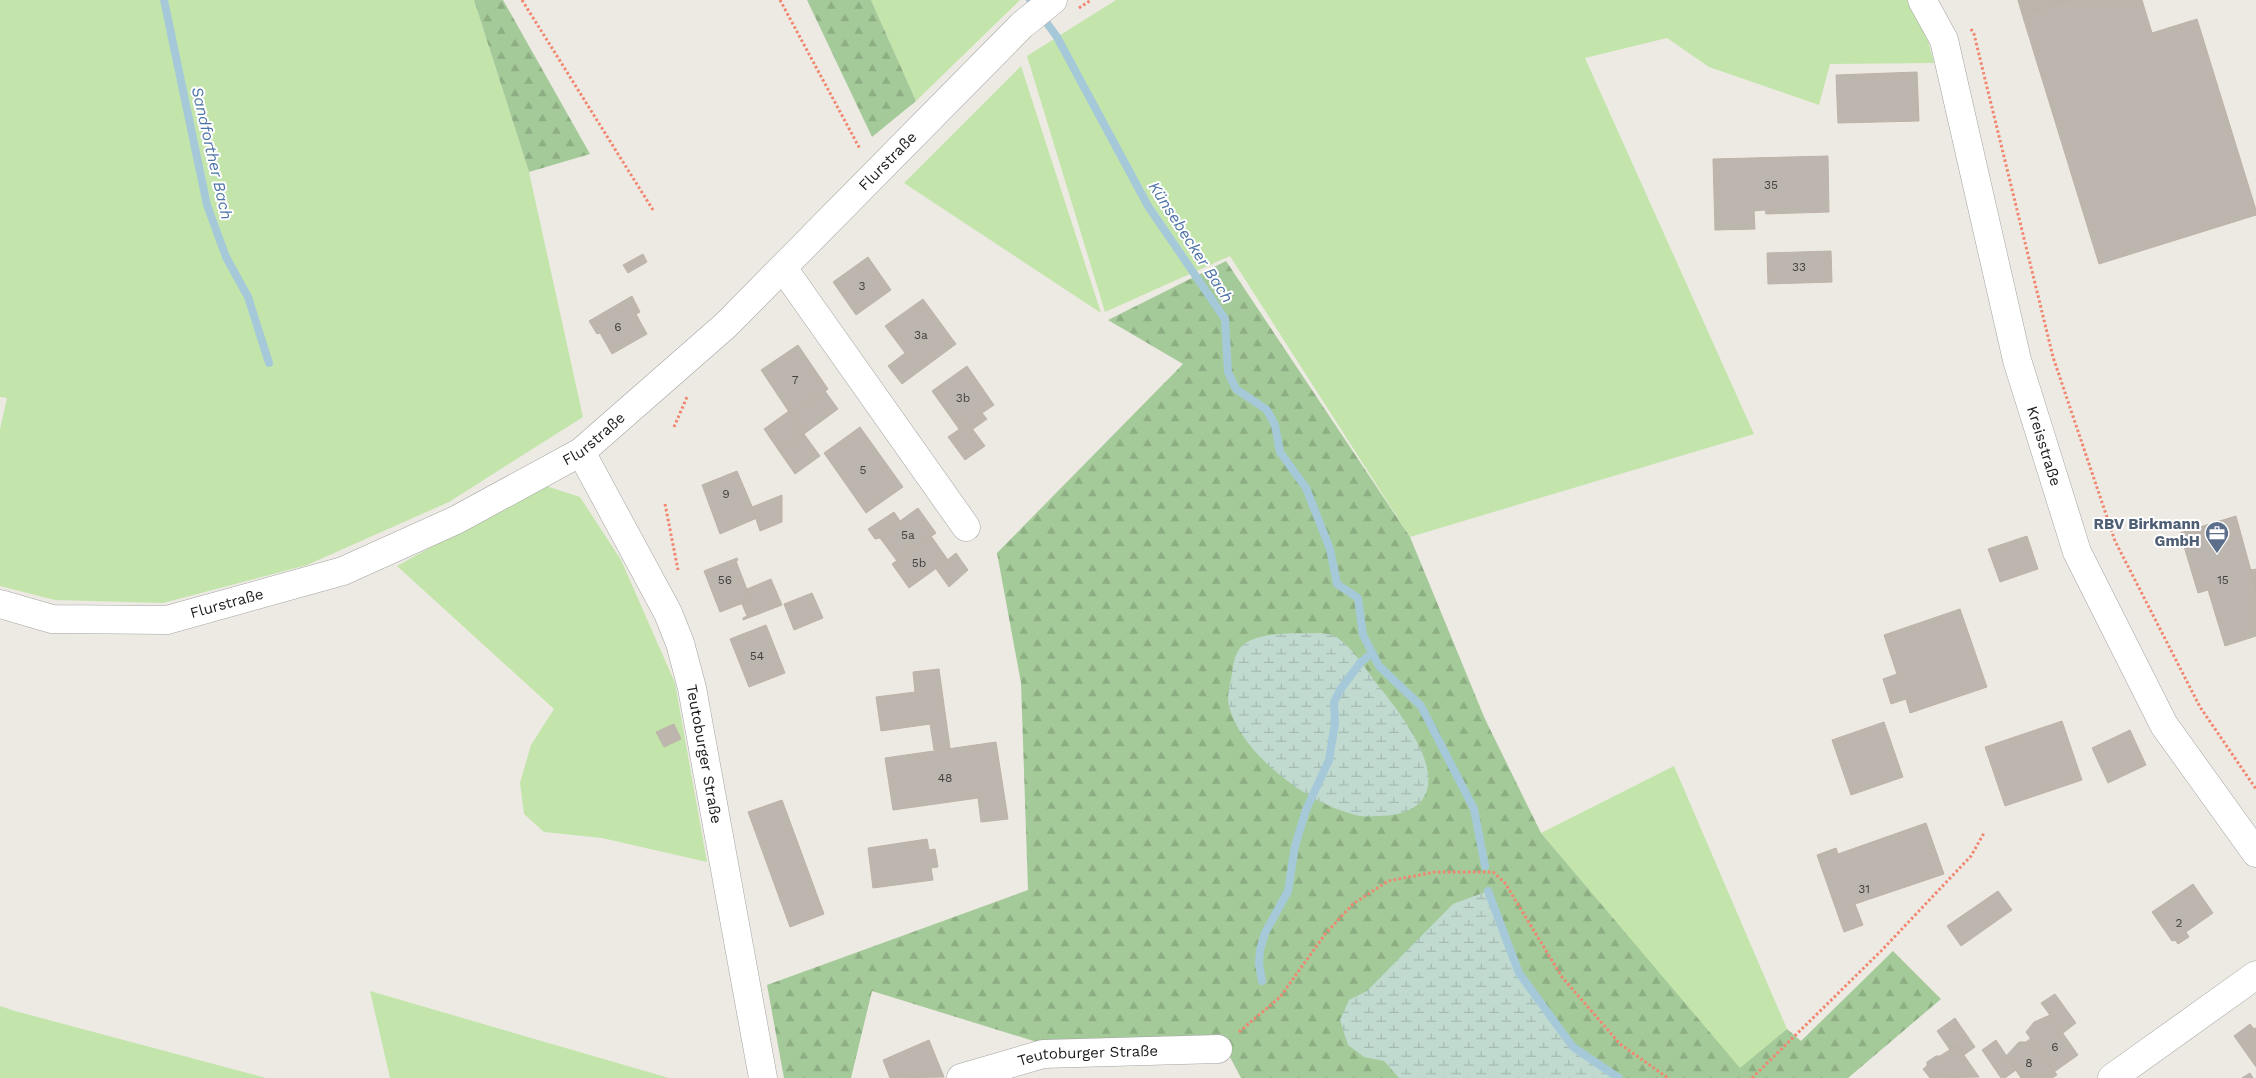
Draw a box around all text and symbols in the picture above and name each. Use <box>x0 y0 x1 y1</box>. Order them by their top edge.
water label: Sandforther Bach <box>188 85 236 221</box>
street label: Flurstraße <box>855 128 921 194</box>
water label: Künsebecker Bach <box>1145 178 1237 306</box>
house number: 35 <box>1764 178 1778 192</box>
house number: 33 <box>1792 260 1806 274</box>
house number: 3 <box>859 279 866 293</box>
house number: 6 <box>614 320 622 334</box>
house number: 3a <box>914 328 928 342</box>
house number: 7 <box>792 373 799 387</box>
house number: 3b <box>956 391 970 405</box>
street label: Kreisstraße <box>2023 404 2065 488</box>
street label: Flurstraße <box>559 409 629 469</box>
house number: 5 <box>860 463 867 477</box>
house number: 9 <box>722 487 730 501</box>
place label: RBV Birkmann GmbH <box>2094 515 2200 550</box>
office icon: RBV Birkmann GmbH <box>2204 520 2230 554</box>
house number: 5a <box>901 528 915 542</box>
house number: 5b <box>912 556 926 570</box>
house number: 56 <box>718 573 732 587</box>
house number: 15 <box>2217 573 2229 587</box>
street label: Flurstraße <box>188 585 265 622</box>
house number: 54 <box>750 649 764 663</box>
street label: Teutoburger Straße <box>683 683 725 825</box>
house number: 48 <box>938 771 952 785</box>
house number: 31 <box>1858 882 1870 896</box>
house number: 2 <box>2176 916 2183 930</box>
house number: 6 <box>2051 1040 2059 1054</box>
street label: Teutoburger Straße <box>1016 1042 1158 1070</box>
house number: 8 <box>2025 1056 2033 1070</box>

